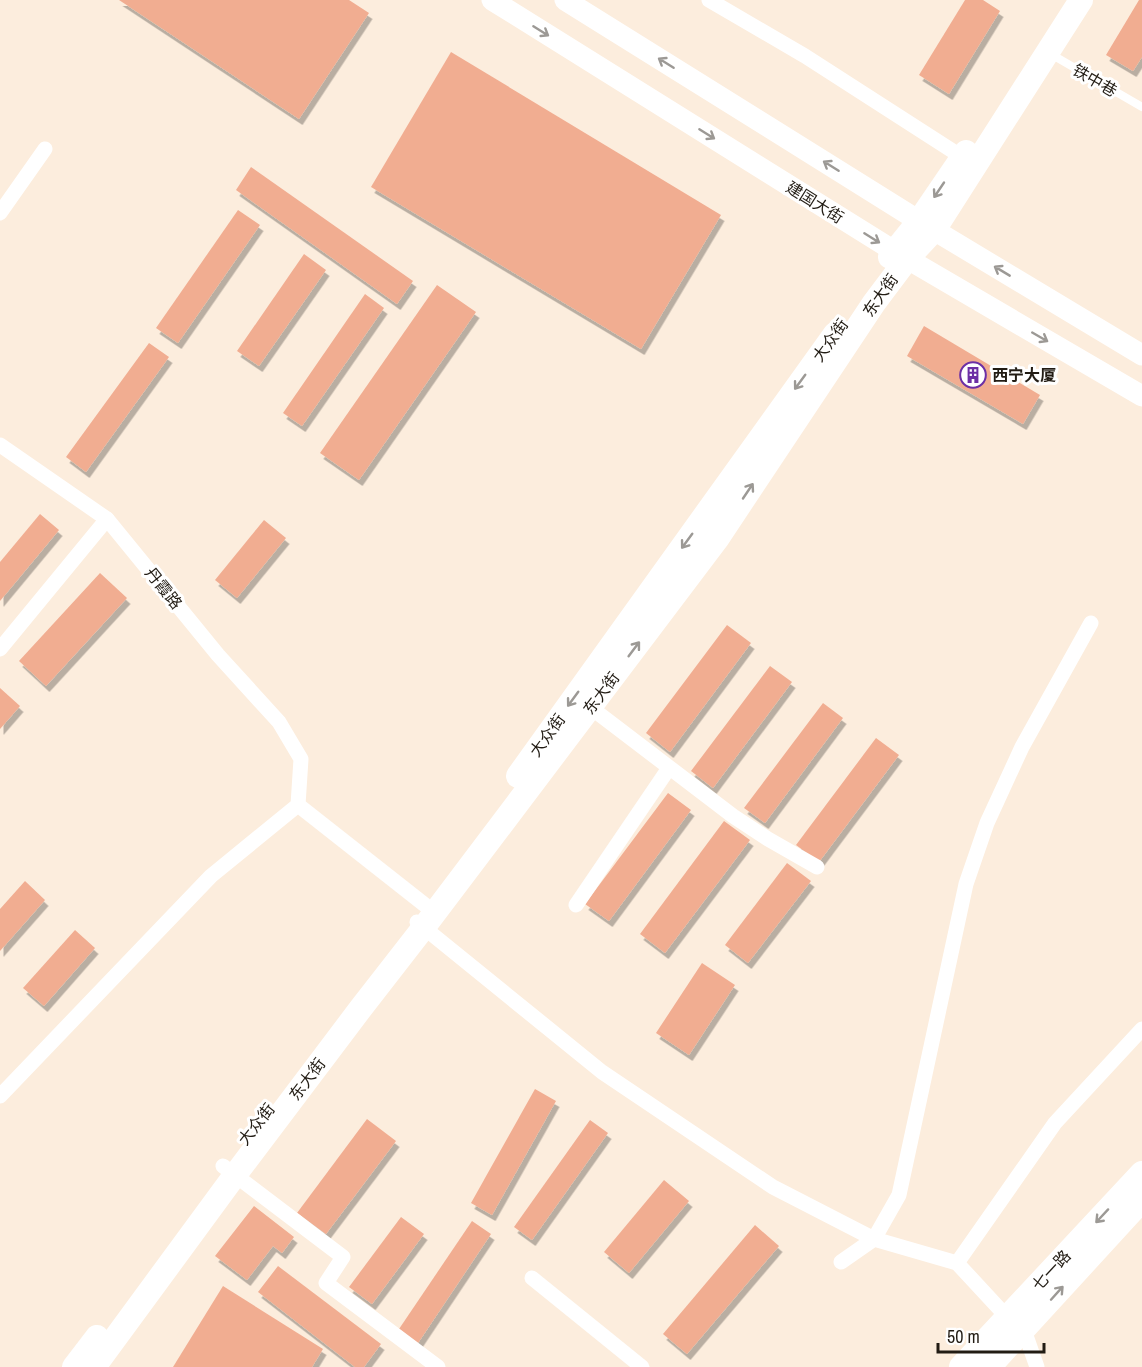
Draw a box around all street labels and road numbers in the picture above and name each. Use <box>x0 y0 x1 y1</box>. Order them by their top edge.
street label: 铁中巷 <box>1069 58 1121 102</box>
street label: 建国大街 <box>782 176 848 228</box>
street label: 东大街 <box>857 269 903 321</box>
street label: 大众街 <box>807 314 853 366</box>
street label: 丹霞路 <box>140 562 188 614</box>
street label: 东大街 <box>578 667 624 719</box>
street label: 大众街 <box>524 709 570 761</box>
street label: 东大街 <box>284 1053 330 1105</box>
street label: 大众街 <box>233 1098 279 1150</box>
street label: 七一路 <box>1027 1245 1075 1295</box>

